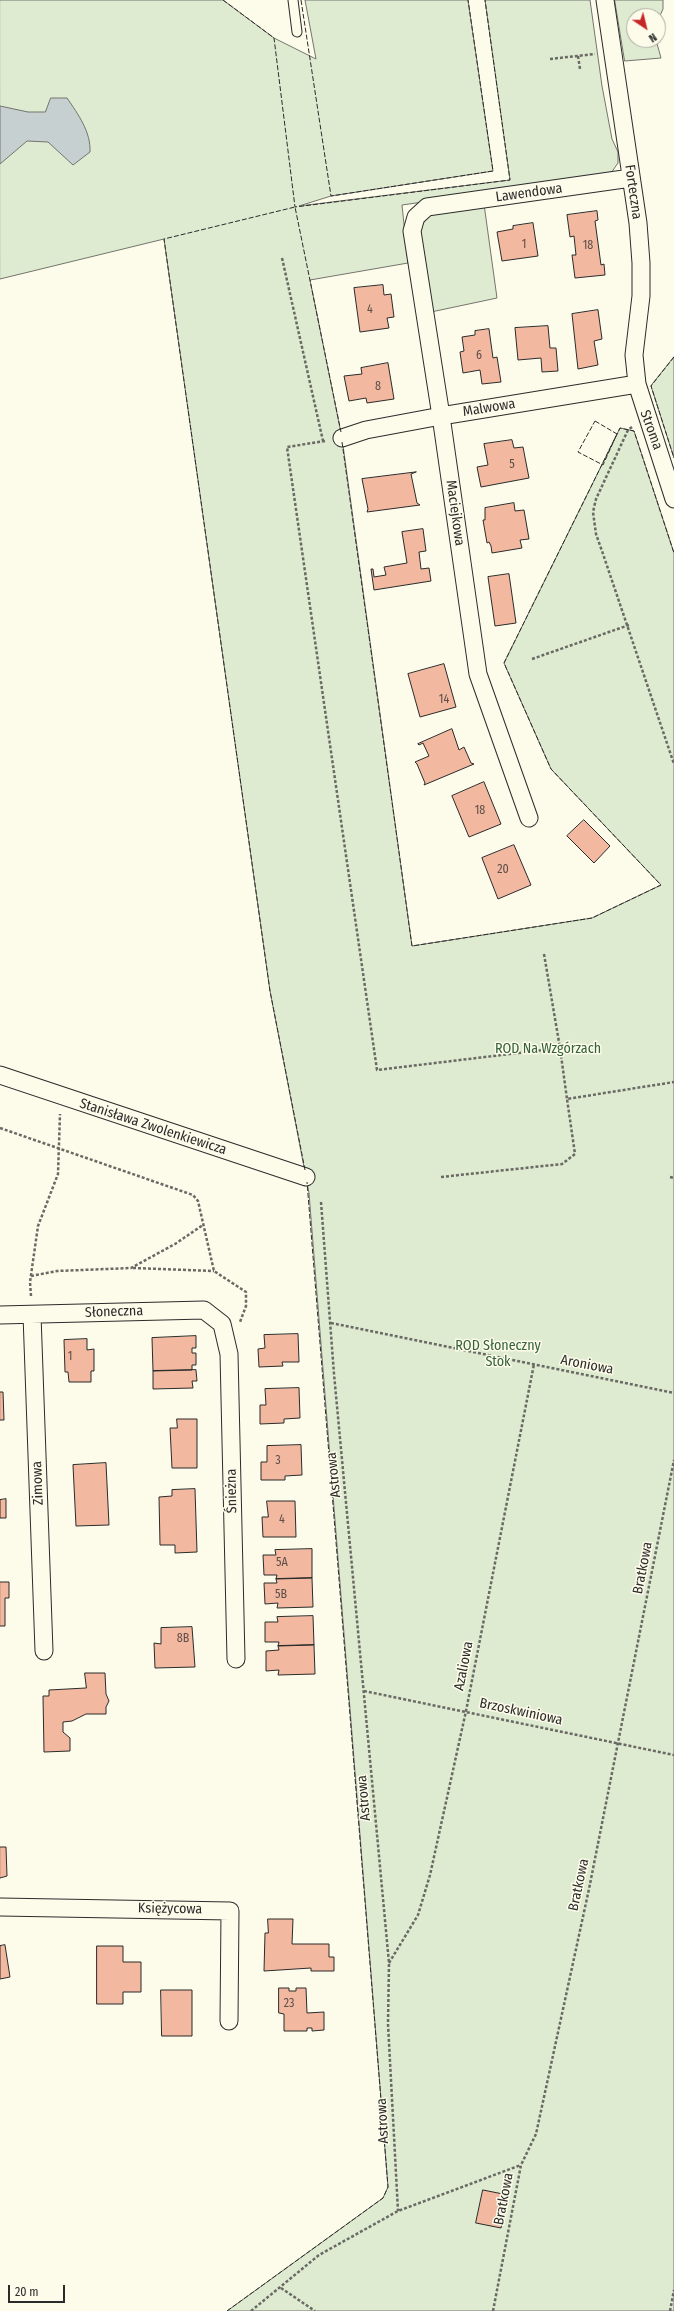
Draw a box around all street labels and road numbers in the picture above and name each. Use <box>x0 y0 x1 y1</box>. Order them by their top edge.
street label: Forteczna <box>621 164 645 220</box>
street label: Lawendowa <box>495 180 563 206</box>
street label: Malwowa <box>462 396 516 420</box>
street label: Stroma <box>636 408 666 452</box>
street label: Maciejkowa <box>442 479 468 547</box>
street label: Stanisława Zwolenkiewicza <box>77 1095 229 1159</box>
street label: Słoneczna <box>85 1303 143 1321</box>
street label: Aroniowa <box>559 1352 615 1378</box>
street label: Astrowa <box>323 1451 345 1499</box>
street label: Zimowa <box>29 1461 47 1505</box>
street label: Śnieżna <box>223 1469 241 1513</box>
street label: Bratkowa <box>630 1540 656 1596</box>
street label: Azaliowa <box>451 1640 477 1692</box>
street label: Brzoskwiniowa <box>478 1695 564 1729</box>
street label: Astrowa <box>354 1775 374 1821</box>
street label: Bratkowa <box>565 1857 593 1913</box>
street label: Księżycowa <box>138 1900 202 1918</box>
street label: Astrowa <box>373 2098 393 2144</box>
street label: Bratkowa <box>491 2171 517 2227</box>

